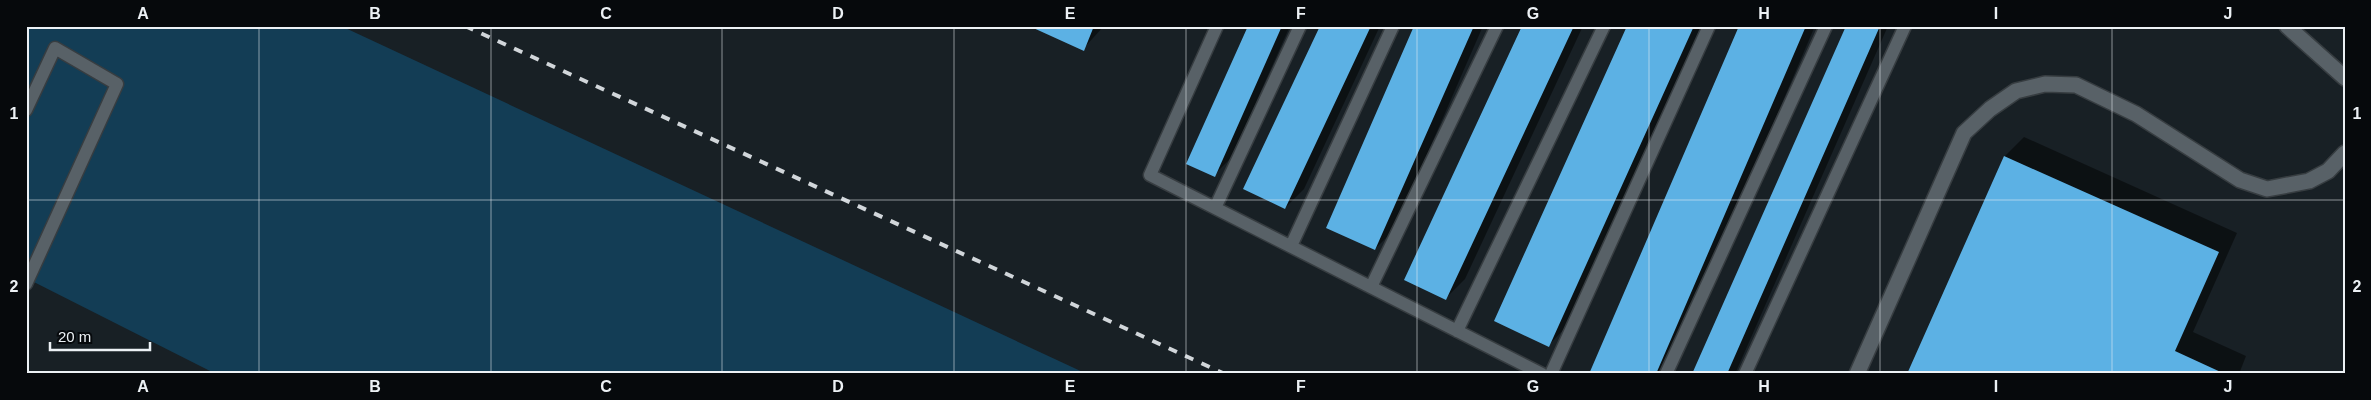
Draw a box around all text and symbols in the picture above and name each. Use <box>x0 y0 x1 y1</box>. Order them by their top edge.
text: A <box>137 5 149 22</box>
text: B <box>369 5 381 22</box>
text: C <box>600 5 612 22</box>
text: D <box>832 5 844 22</box>
text: E <box>1065 5 1076 22</box>
text: F <box>1296 5 1306 22</box>
text: G <box>1527 5 1539 22</box>
text: H <box>1758 5 1770 22</box>
text: I <box>1994 5 1998 22</box>
text: J <box>2224 5 2232 22</box>
text: 1 <box>10 105 19 122</box>
text: 1 <box>2353 105 2362 122</box>
text: 2 <box>10 278 19 295</box>
text: 2 <box>2353 278 2362 295</box>
scale bar <box>50 320 150 352</box>
text: 20 m <box>58 328 91 345</box>
text: A <box>137 378 149 395</box>
text: B <box>369 378 381 395</box>
text: C <box>600 378 612 395</box>
text: D <box>832 378 844 395</box>
text: E <box>1065 378 1076 395</box>
text: F <box>1296 378 1306 395</box>
text: G <box>1527 378 1539 395</box>
text: H <box>1758 378 1770 395</box>
text: I <box>1994 378 1998 395</box>
text: J <box>2224 378 2232 395</box>

